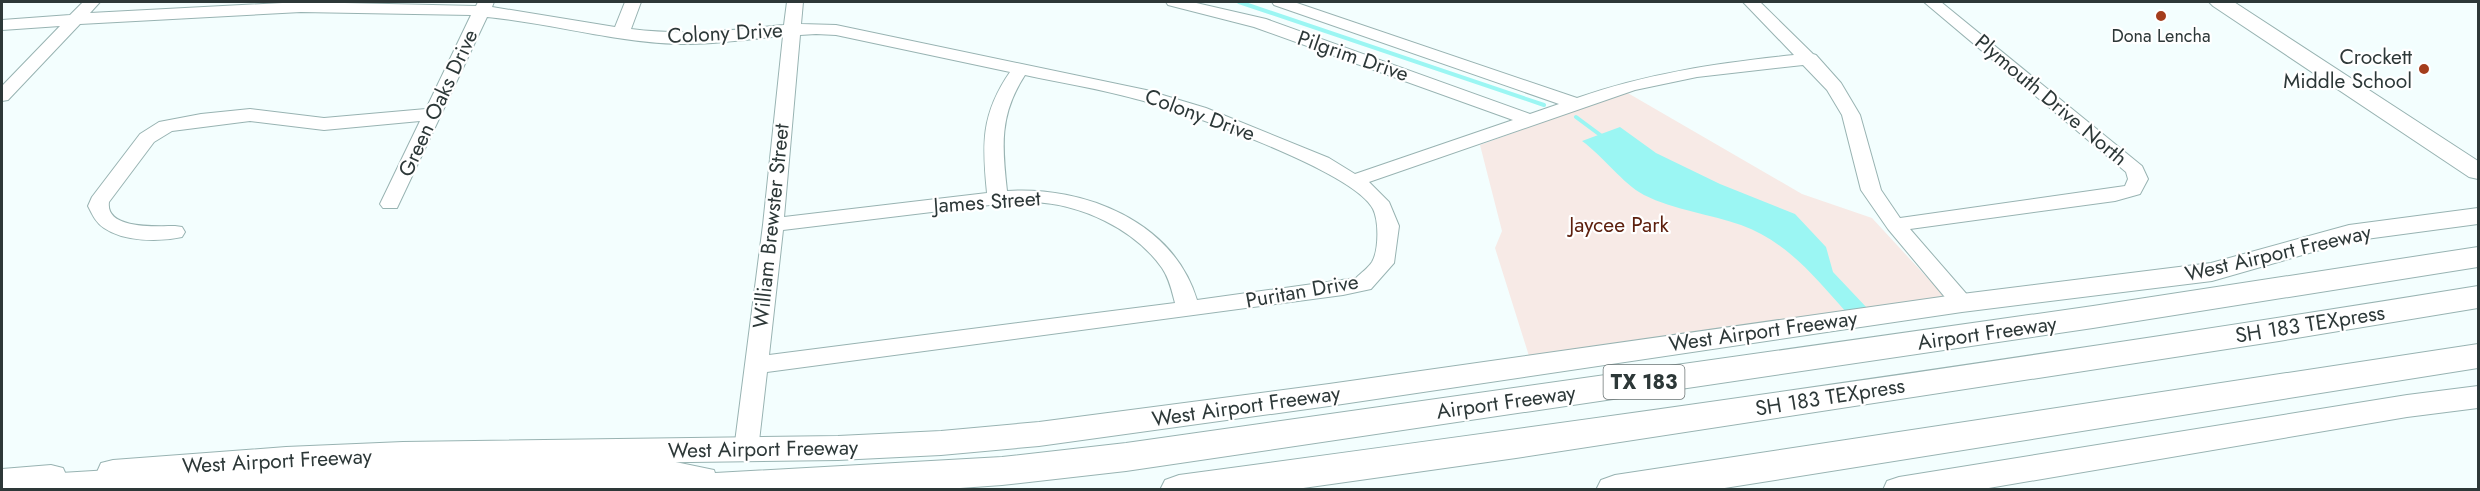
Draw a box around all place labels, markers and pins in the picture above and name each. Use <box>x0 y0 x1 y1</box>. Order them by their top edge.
marker: Dona Lencha <box>2154 9 2168 23</box>
place label: Dona Lencha <box>2111 23 2211 49</box>
place label: Crockett Middle School <box>2283 42 2412 96</box>
marker: Crockett Middle School <box>2417 62 2431 76</box>

